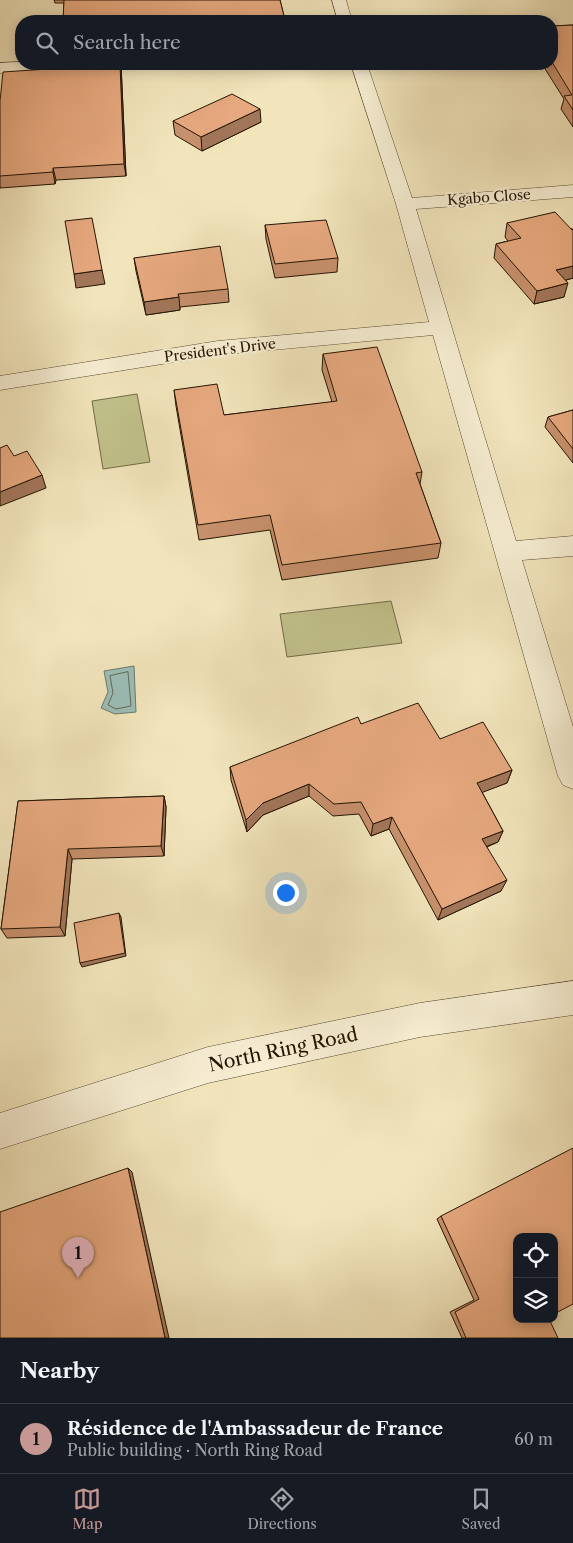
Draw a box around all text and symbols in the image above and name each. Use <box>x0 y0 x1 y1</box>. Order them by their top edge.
search box <box>15 15 558 70</box>
icon: search <box>33 29 61 57</box>
text: Search here <box>73 31 181 54</box>
street label: Kgabo Close <box>447 185 532 209</box>
street label: President's Drive <box>163 334 277 366</box>
your location <box>273 880 299 906</box>
street label: North Ring Road <box>206 1022 360 1077</box>
map controls <box>513 1233 558 1323</box>
button: locate <box>513 1233 558 1278</box>
pin: 1 <box>62 1237 94 1278</box>
button: layers <box>513 1278 558 1323</box>
text: Nearby <box>20 1358 99 1383</box>
text: Résidence de l'Ambassadeur de France <box>67 1417 443 1440</box>
text: 1 <box>32 1429 40 1449</box>
text: 60 m <box>514 1429 553 1449</box>
text: Public building · North Ring Road <box>67 1440 323 1460</box>
tab: Map <box>72 1485 103 1533</box>
tab: Directions <box>247 1485 317 1533</box>
tab: Saved <box>462 1485 500 1533</box>

